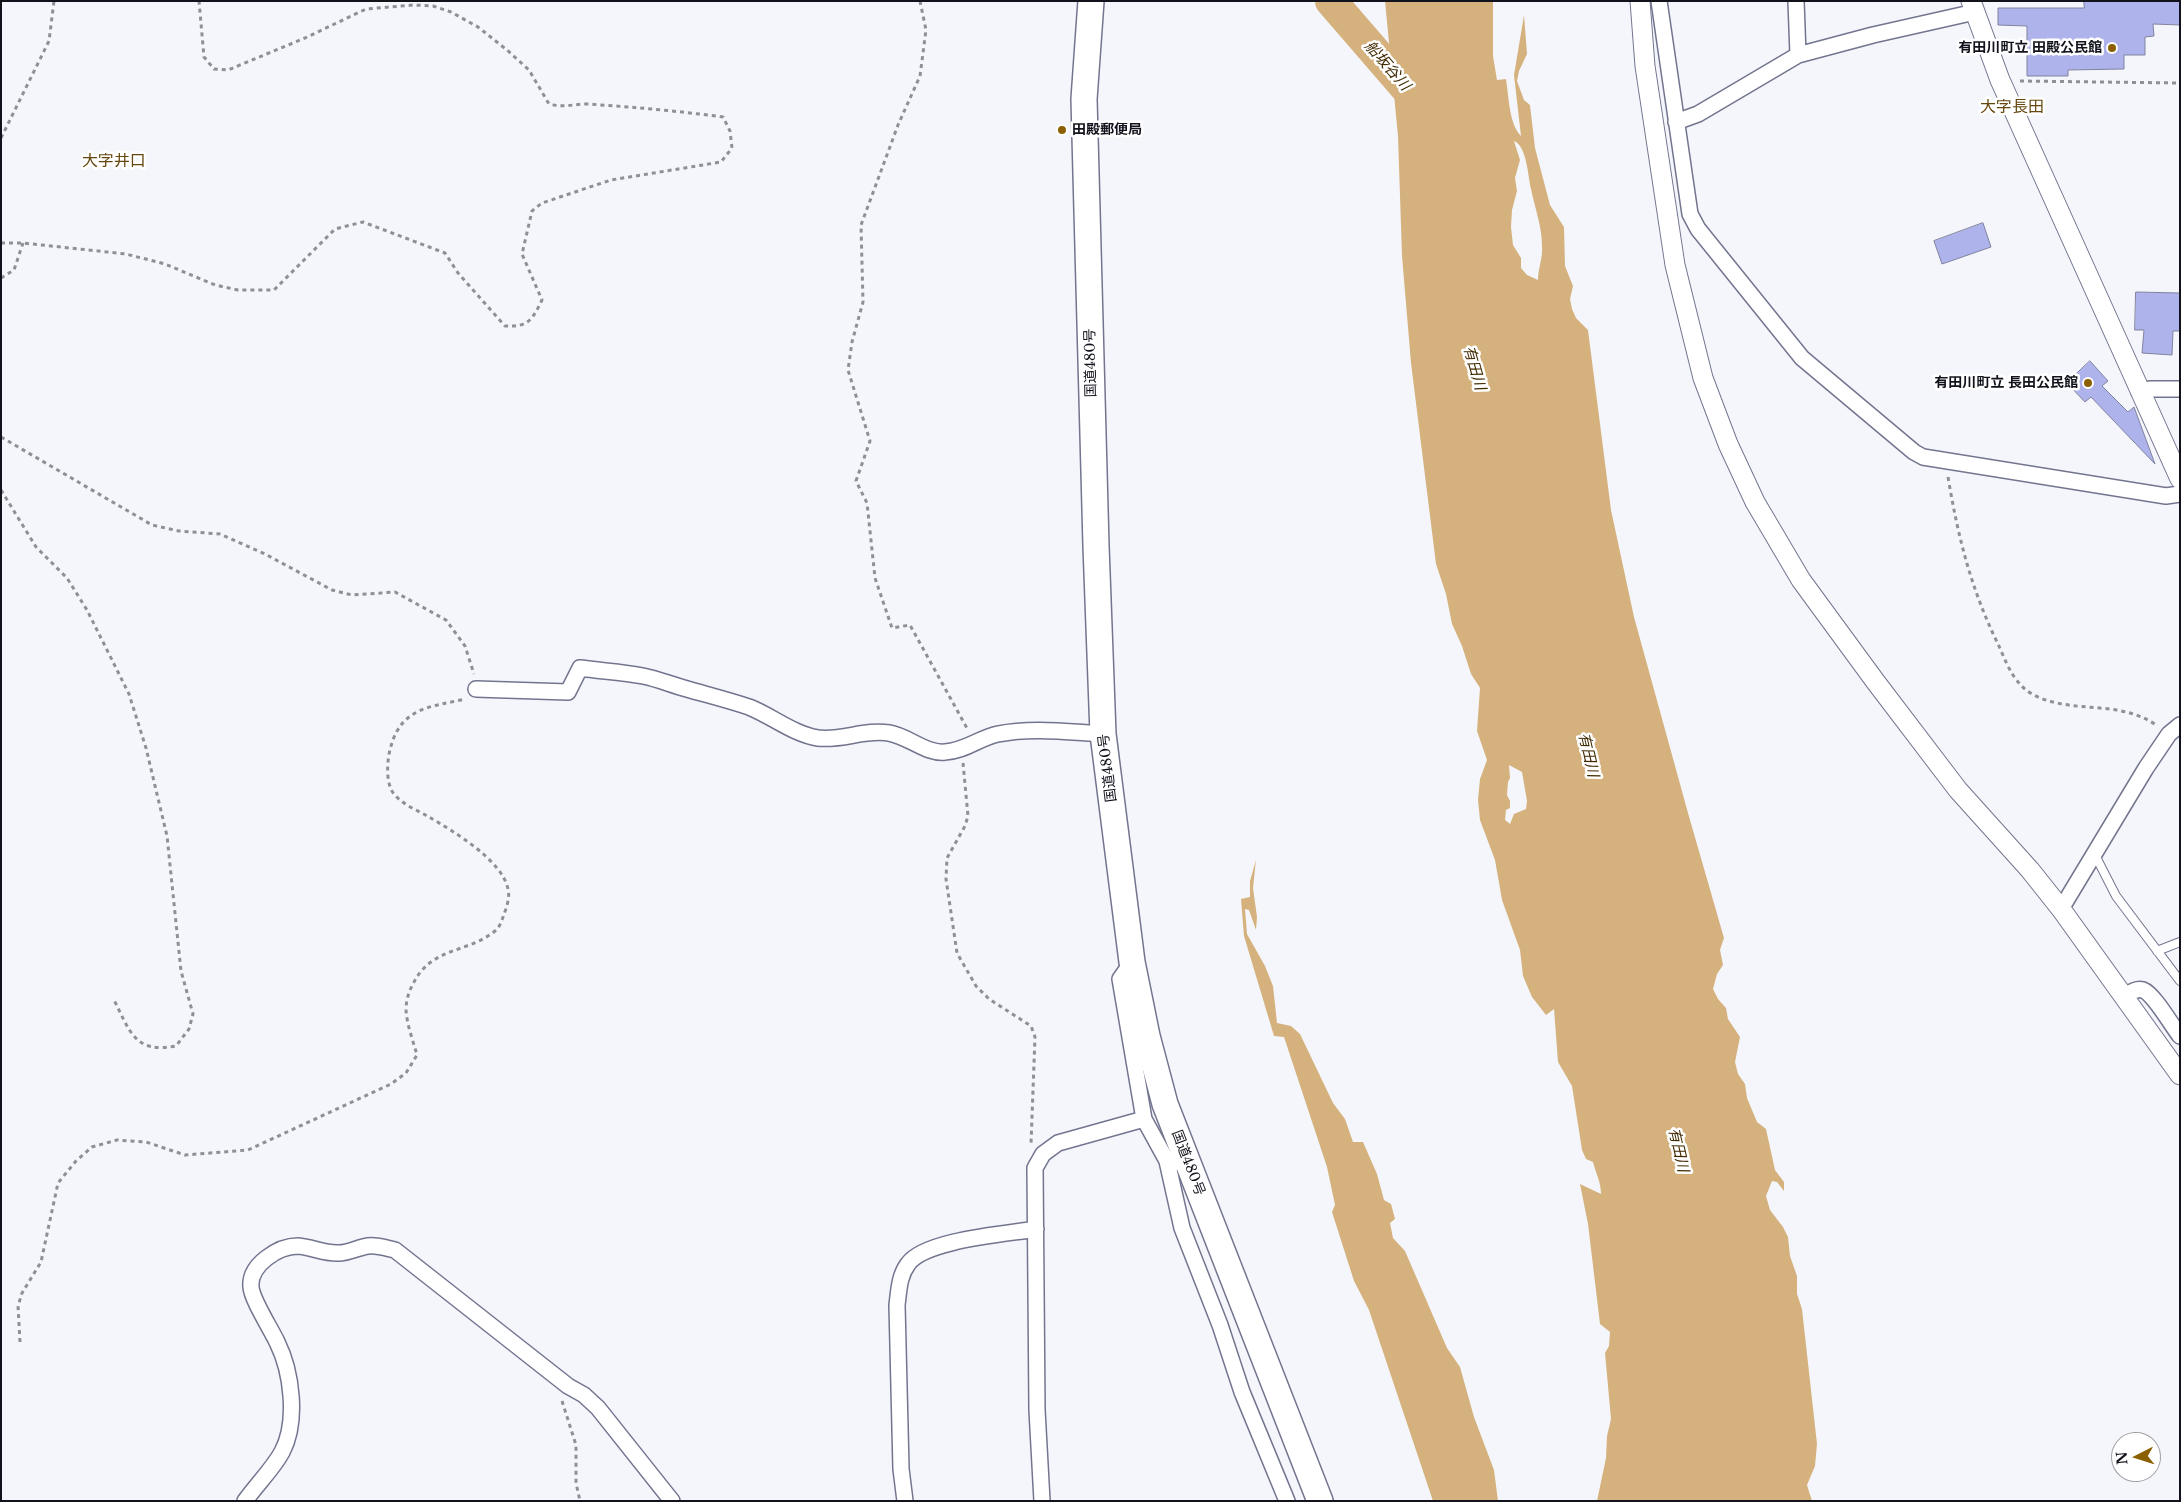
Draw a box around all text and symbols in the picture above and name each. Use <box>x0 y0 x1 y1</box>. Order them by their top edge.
water label: 船坂谷川 <box>1361 37 1413 95</box>
place label: 有田川町立 田殿公民館 <box>1958 40 2102 56</box>
marker: 有田川町立 田殿公民館 <box>2106 42 2118 54</box>
district label: 大字長田 <box>1980 97 2044 117</box>
place label: 田殿郵便局 <box>1072 122 1142 138</box>
marker: 田殿郵便局 <box>1056 124 1068 136</box>
district label: 大字井口 <box>82 151 146 171</box>
street label: 国道480号 <box>1082 329 1100 397</box>
water label: 有田川 <box>1459 344 1489 392</box>
place label: 有田川町立 長田公民館 <box>1934 375 2078 391</box>
marker: 有田川町立 長田公民館 <box>2082 377 2094 389</box>
water label: 有田川 <box>1574 731 1602 779</box>
street label: 国道480号 <box>1095 733 1121 803</box>
water label: 有田川 <box>1664 1126 1692 1174</box>
street label: 国道480号 <box>1168 1128 1208 1198</box>
north arrow <box>2111 1432 2161 1482</box>
text: N <box>2113 1451 2132 1466</box>

